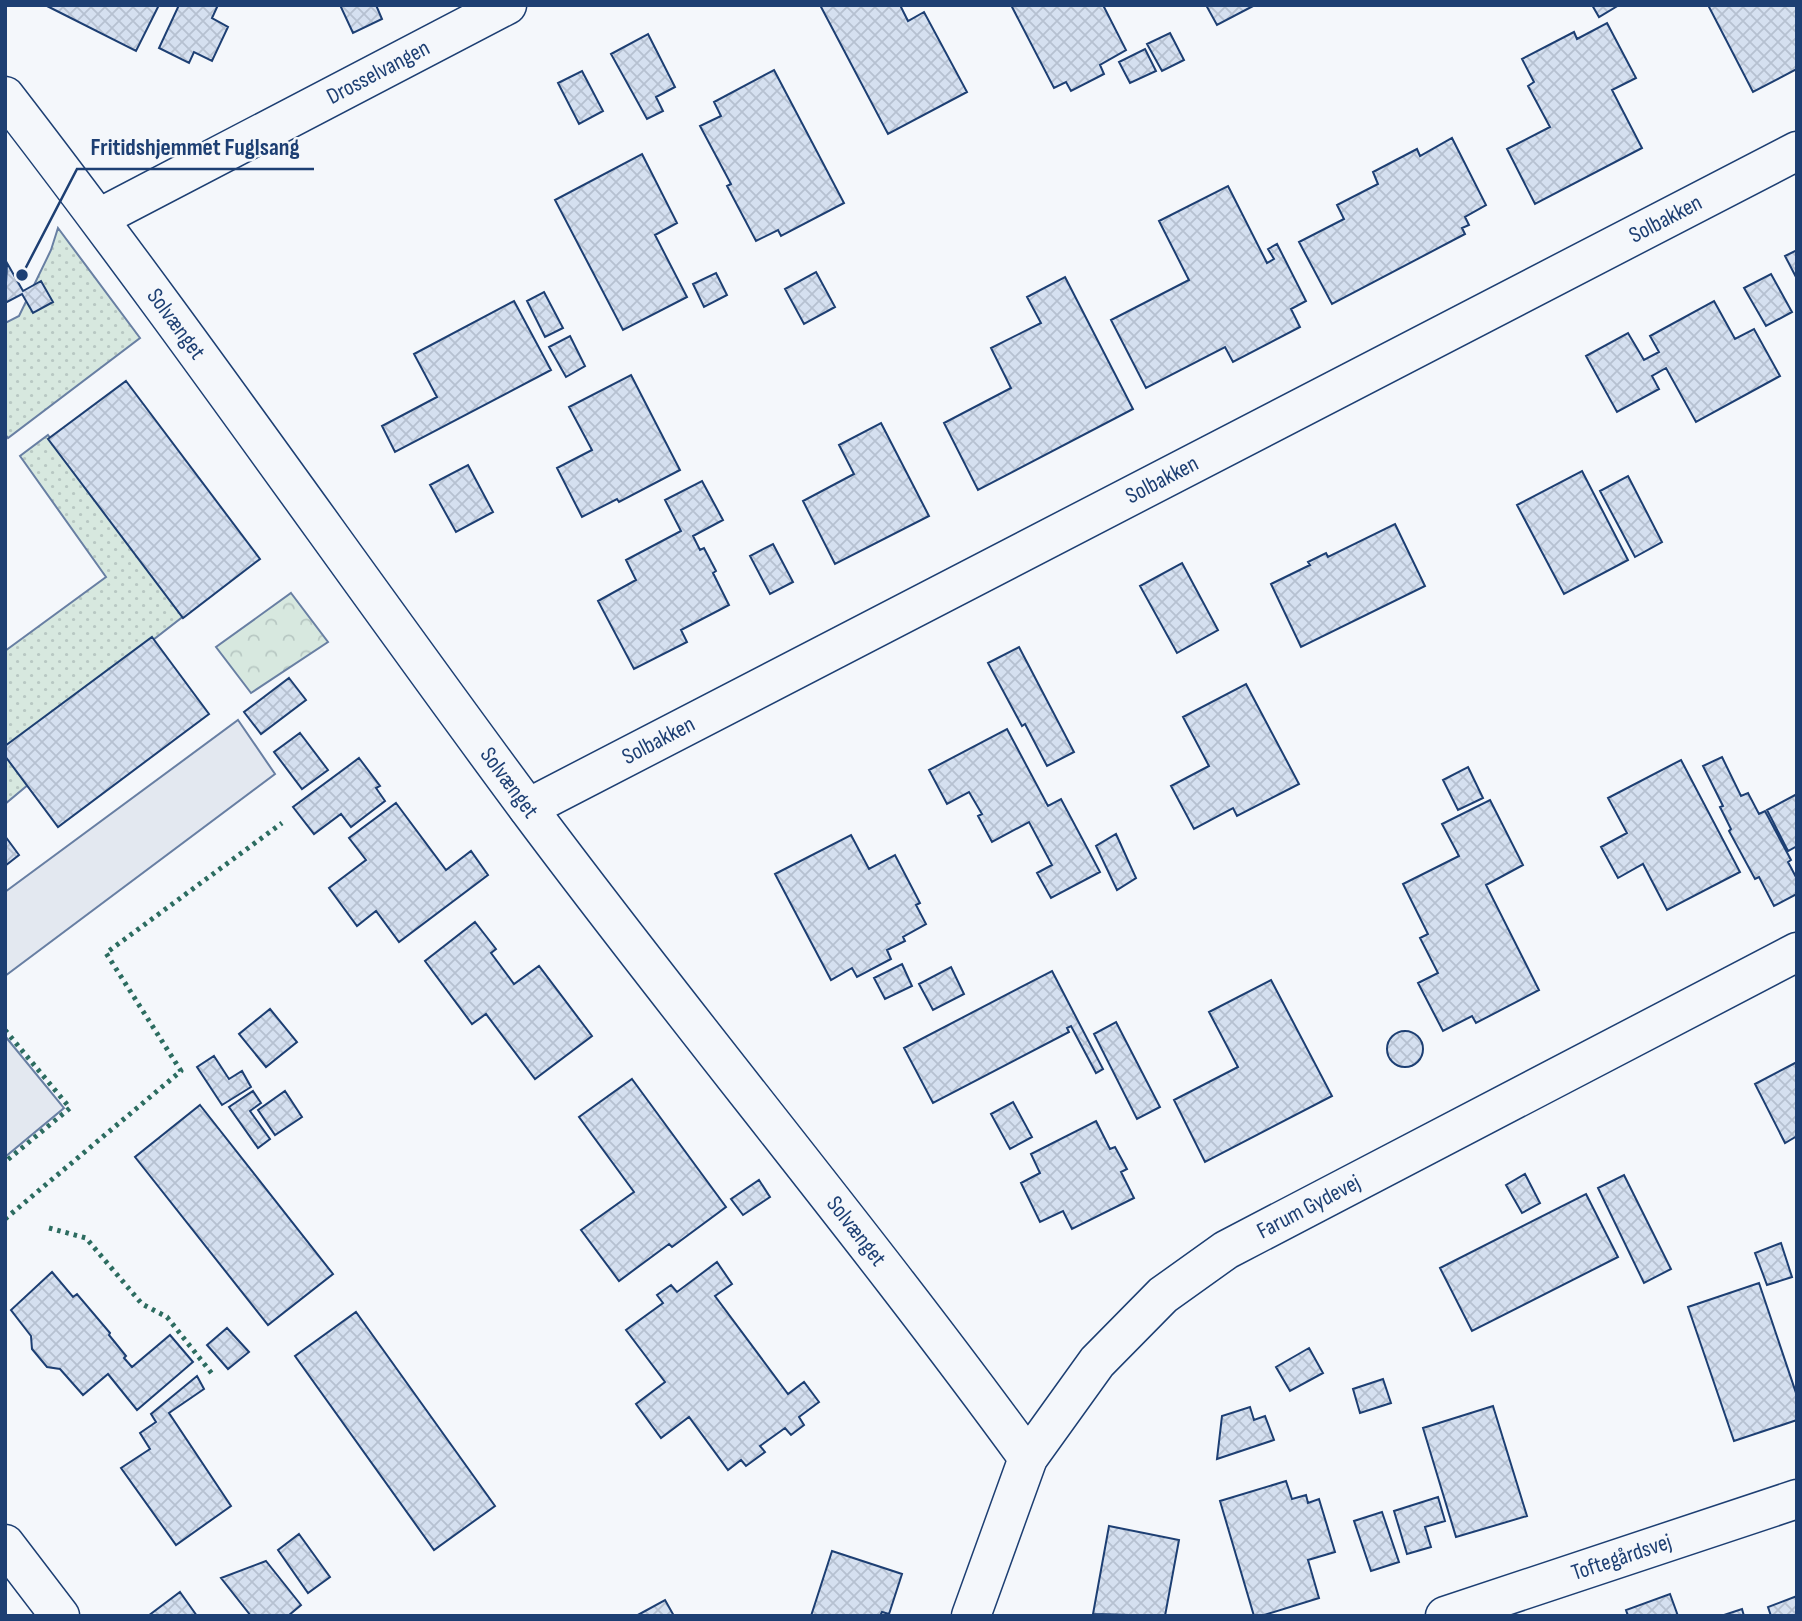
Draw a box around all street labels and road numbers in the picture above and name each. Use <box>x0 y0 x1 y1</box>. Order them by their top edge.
street label: Drosselvangen <box>322 34 435 111</box>
street label: Solbakken <box>1624 189 1707 249</box>
street label: Solvænget <box>141 283 211 365</box>
street label: Solbakken <box>1121 449 1203 510</box>
street label: Solbakken <box>617 710 700 771</box>
street label: Solvænget <box>474 742 545 824</box>
street label: Farum Gydevej <box>1252 1168 1365 1245</box>
street label: Solvænget <box>820 1191 892 1272</box>
street label: Toftegårdsvej <box>1568 1528 1675 1587</box>

